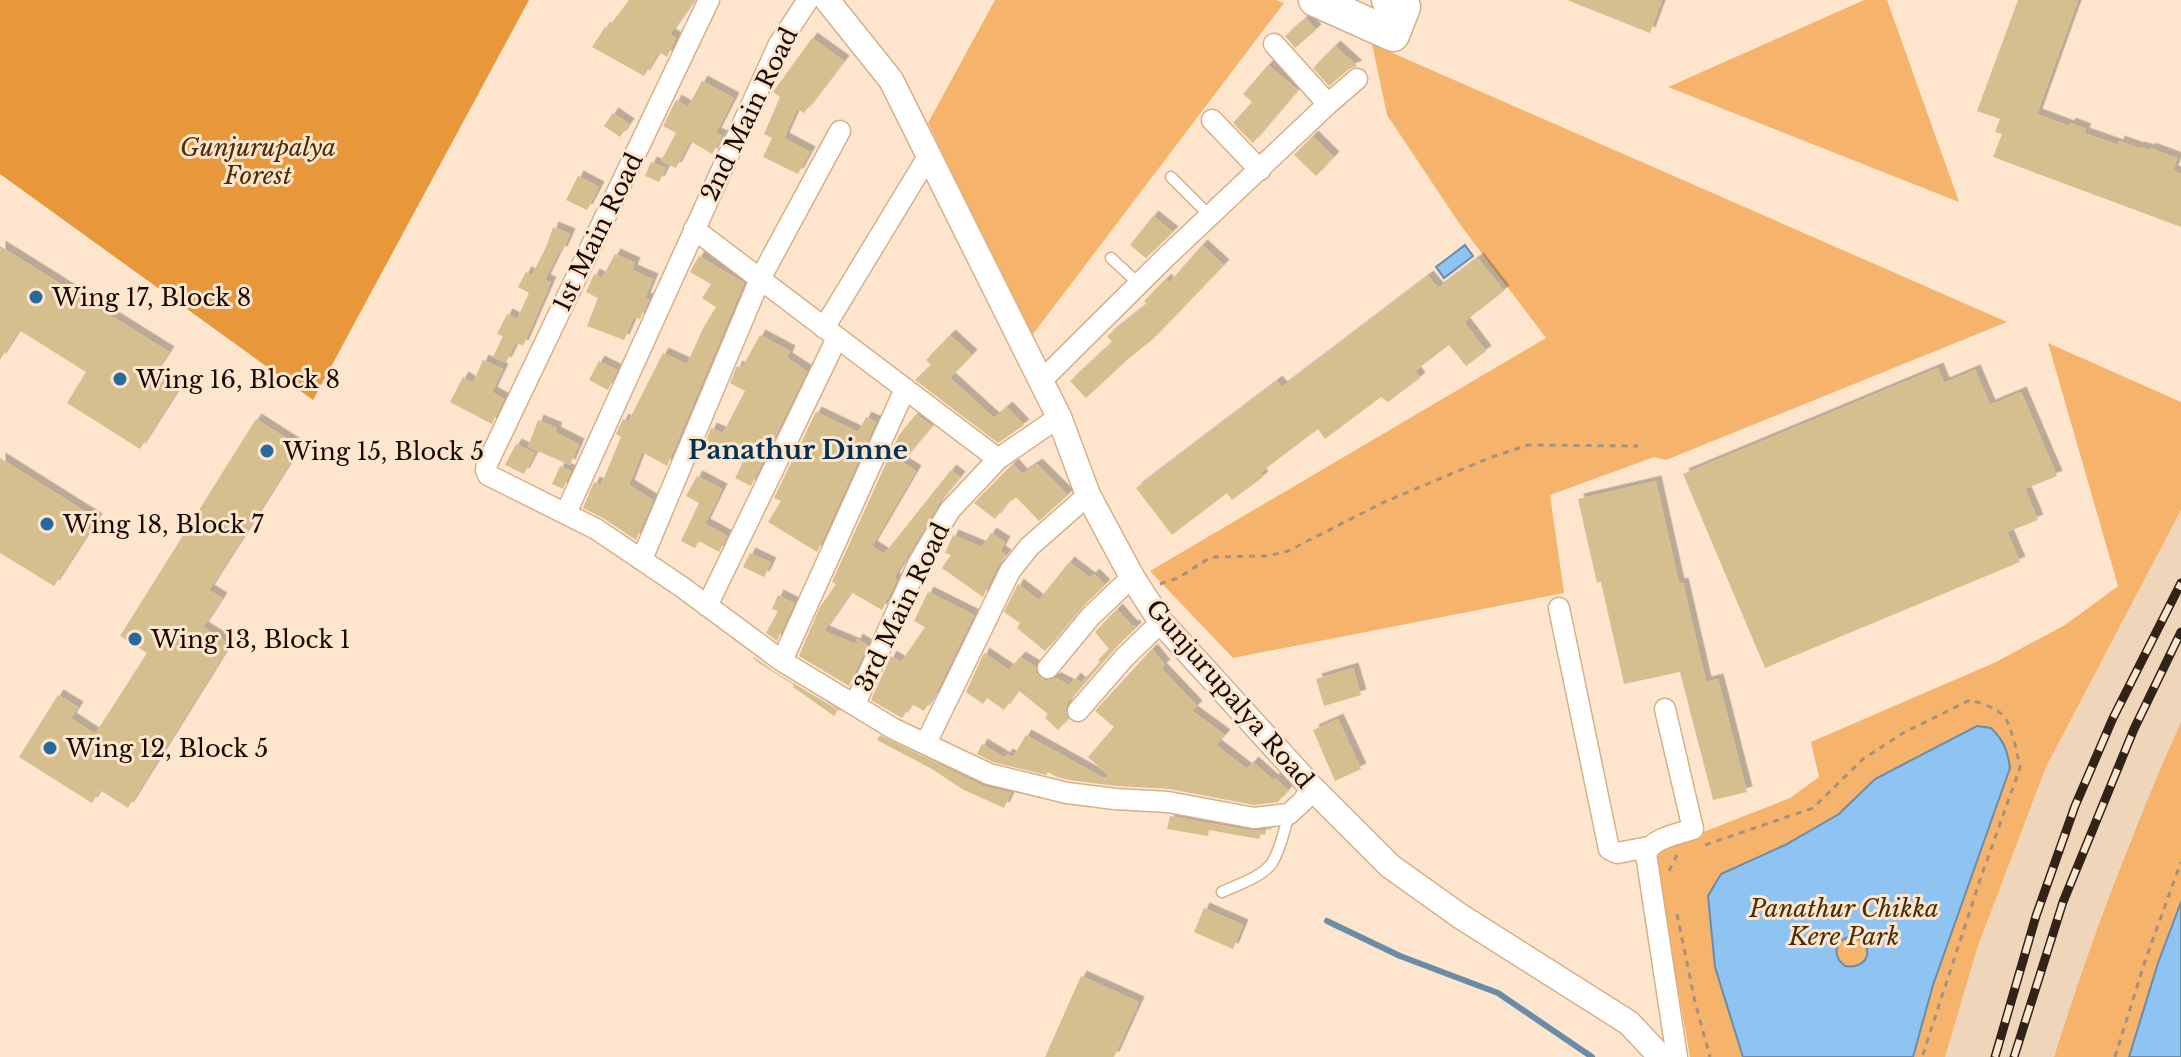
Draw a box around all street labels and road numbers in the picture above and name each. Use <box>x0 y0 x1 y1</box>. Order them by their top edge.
street label: 2nd Main Road <box>694 23 804 205</box>
street label: 1st Main Road <box>547 148 649 316</box>
street label: 3rd Main Road <box>849 518 955 696</box>
street label: Gunjurupalya Road <box>1140 594 1320 794</box>

